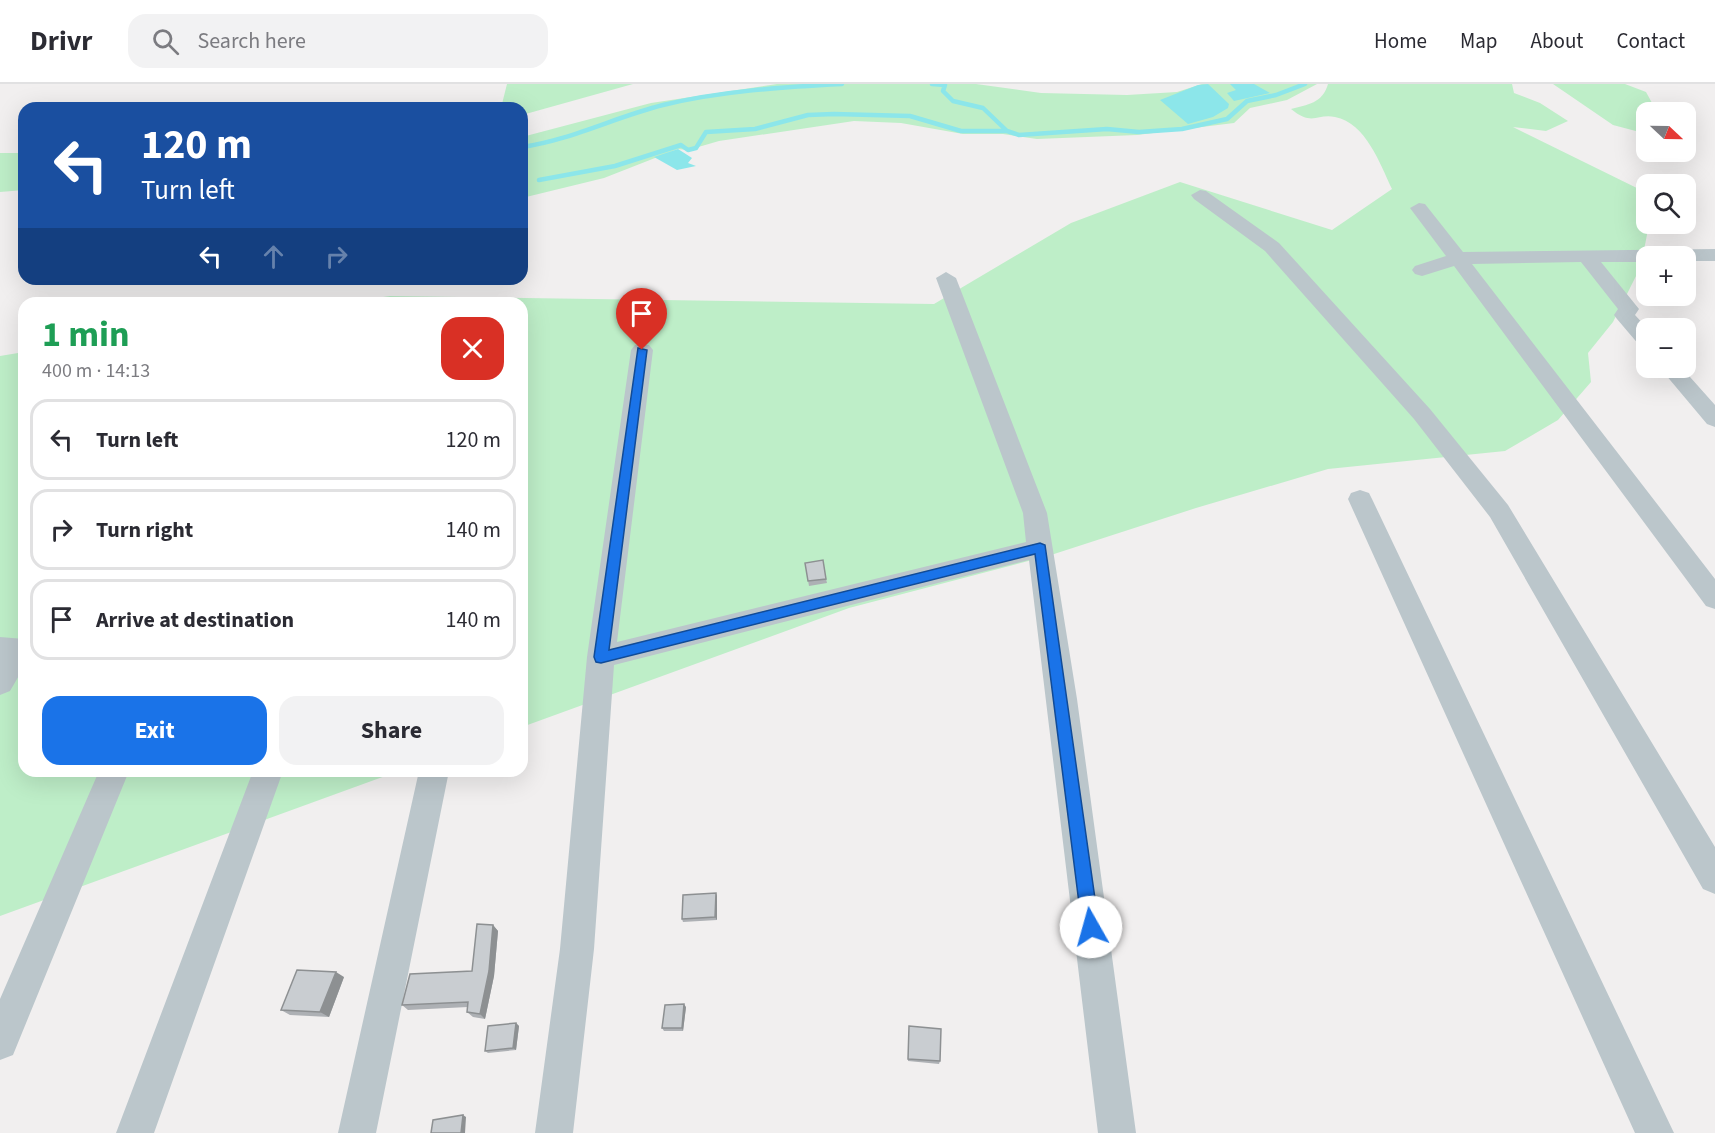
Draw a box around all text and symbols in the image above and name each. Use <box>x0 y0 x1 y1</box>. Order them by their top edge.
search box <box>128 14 548 68</box>
text: Drivr <box>30 21 92 61</box>
icon: search <box>149 25 182 58</box>
text: Search here <box>197 25 306 57</box>
text: Home <box>1374 26 1427 56</box>
text: Map <box>1460 26 1498 56</box>
text: About <box>1531 26 1583 56</box>
text: Contact <box>1616 26 1685 56</box>
north arrow <box>1636 102 1696 162</box>
map controls <box>1636 102 1696 378</box>
text: 120 m <box>141 115 252 175</box>
icon: left <box>42 126 120 204</box>
text: Turn left <box>141 171 235 210</box>
button: search <box>1636 174 1696 234</box>
icon: left <box>194 240 227 273</box>
icon: ahead <box>257 240 290 273</box>
icon: right <box>320 240 353 273</box>
button: + <box>1636 246 1696 306</box>
pin <box>616 288 667 350</box>
icon: arrive <box>625 297 658 330</box>
text: 1 min <box>42 309 130 360</box>
button: close <box>441 317 504 380</box>
button: − <box>1636 318 1696 378</box>
text: 400 m · 14:13 <box>42 357 150 385</box>
icon: left <box>45 423 78 456</box>
text: Turn left <box>96 424 178 456</box>
text: 120 m <box>446 424 501 456</box>
icon: right <box>45 513 78 546</box>
text: Turn right <box>96 514 193 546</box>
text: 140 m <box>446 514 501 546</box>
icon: arrive <box>45 603 78 636</box>
text: Arrive at destination <box>96 604 294 636</box>
text: 140 m <box>446 604 501 636</box>
button: Exit <box>42 696 267 765</box>
button: Share <box>279 696 504 765</box>
position arrow <box>1059 895 1123 959</box>

